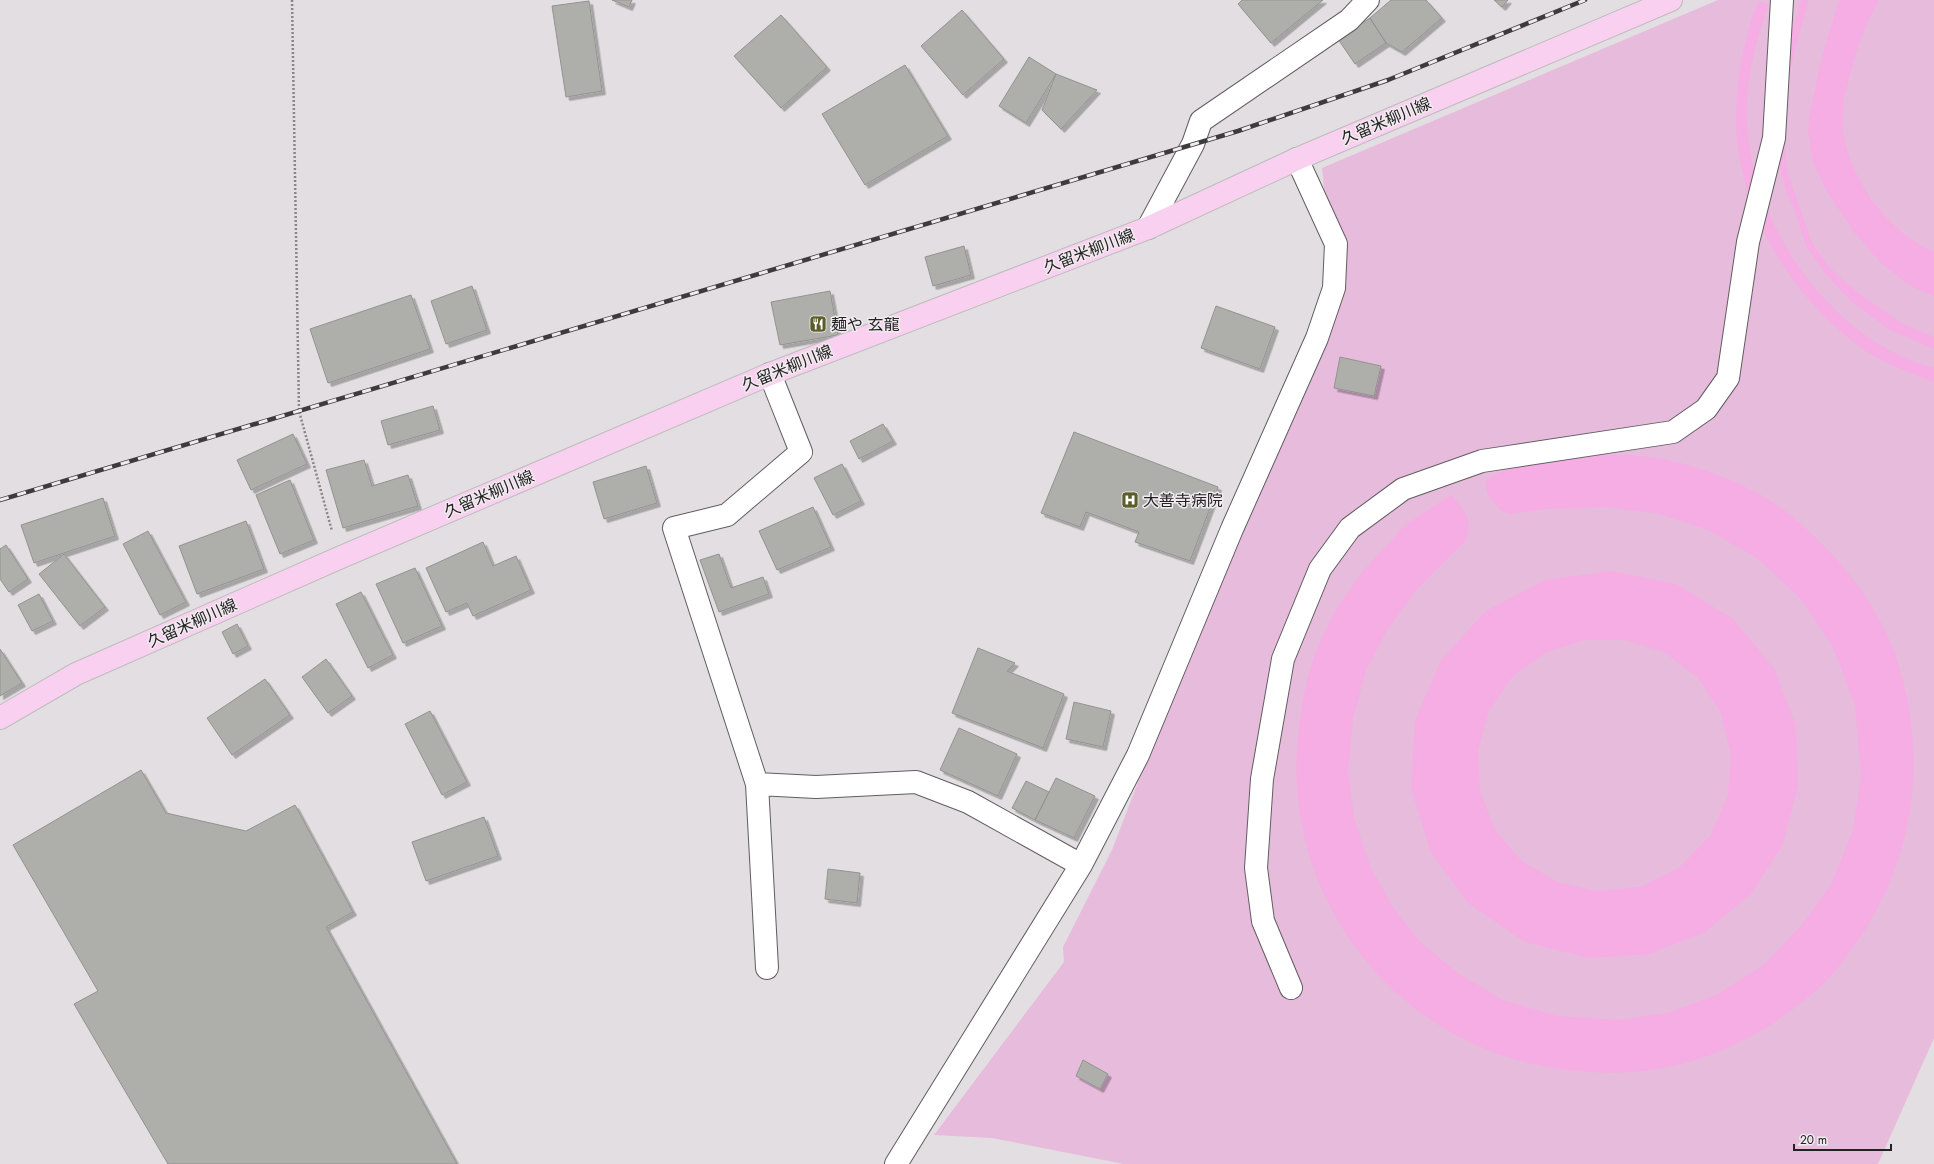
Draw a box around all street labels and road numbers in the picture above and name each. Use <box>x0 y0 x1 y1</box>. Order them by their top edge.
street label: 久留米柳川線 <box>1337 92 1435 150</box>
street label: 久留米柳川線 <box>1040 223 1138 279</box>
street label: 久留米柳川線 <box>738 339 836 397</box>
street label: 久留米柳川線 <box>440 465 538 523</box>
street label: 久留米柳川線 <box>143 593 241 653</box>

